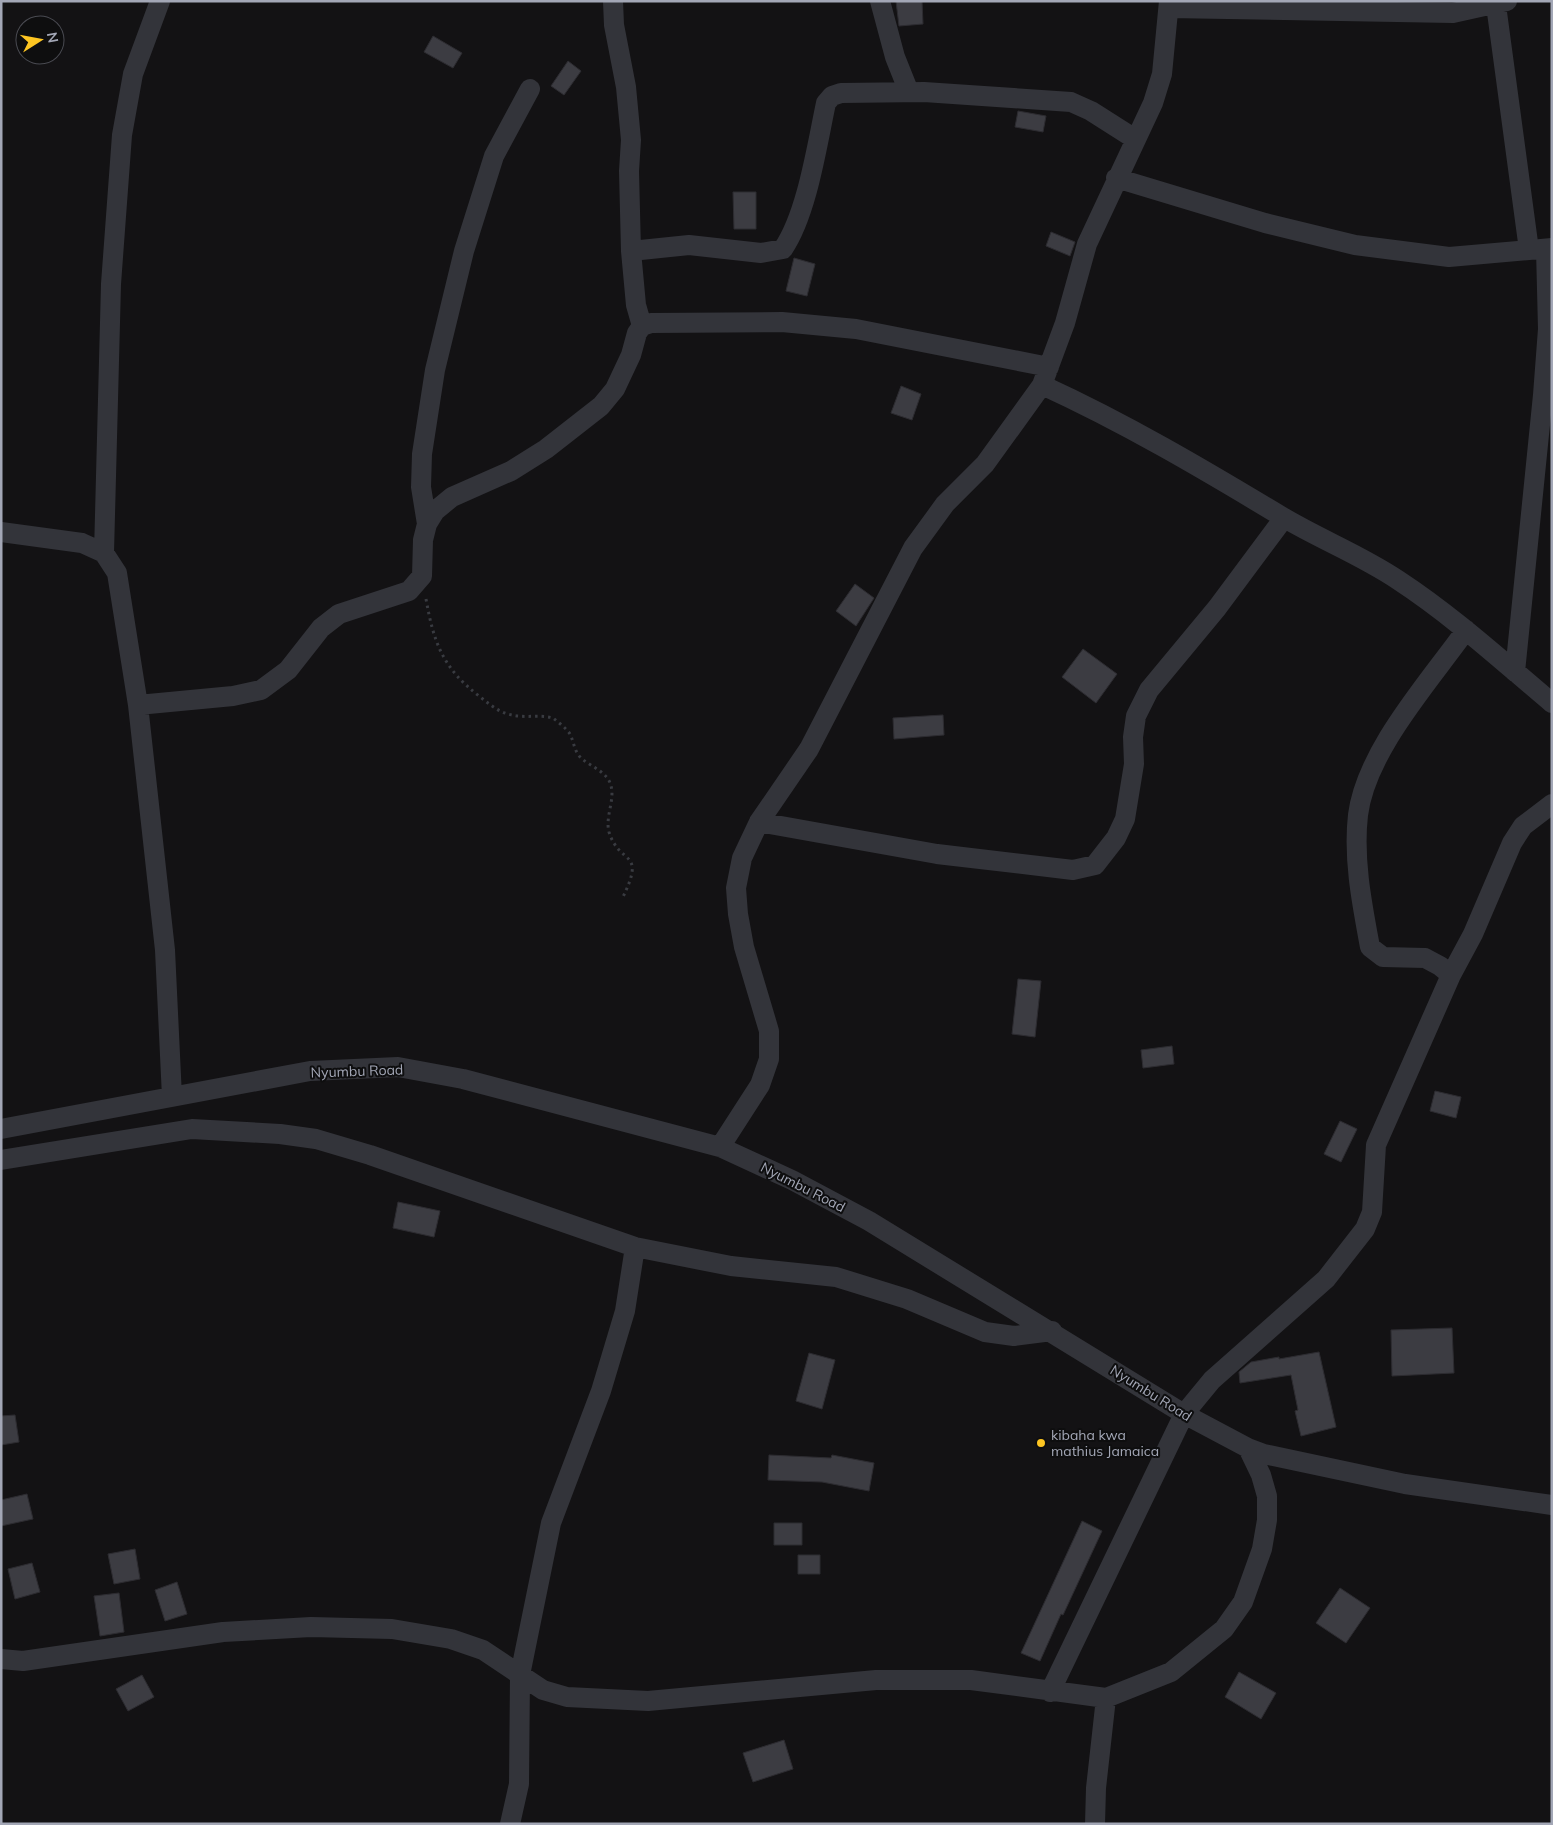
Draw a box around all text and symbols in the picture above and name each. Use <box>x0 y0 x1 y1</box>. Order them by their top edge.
north arrow <box>15 15 65 65</box>
text: N <box>43 31 63 44</box>
street label: Nyumbu Road <box>310 1060 404 1082</box>
street label: Nyumbu Road <box>758 1158 848 1216</box>
street label: Nyumbu Road <box>1107 1361 1195 1425</box>
place label: kibaha kwa mathius Jamaica <box>1051 1426 1159 1460</box>
marker: kibaha kwa mathius Jamaica <box>1035 1437 1047 1449</box>

